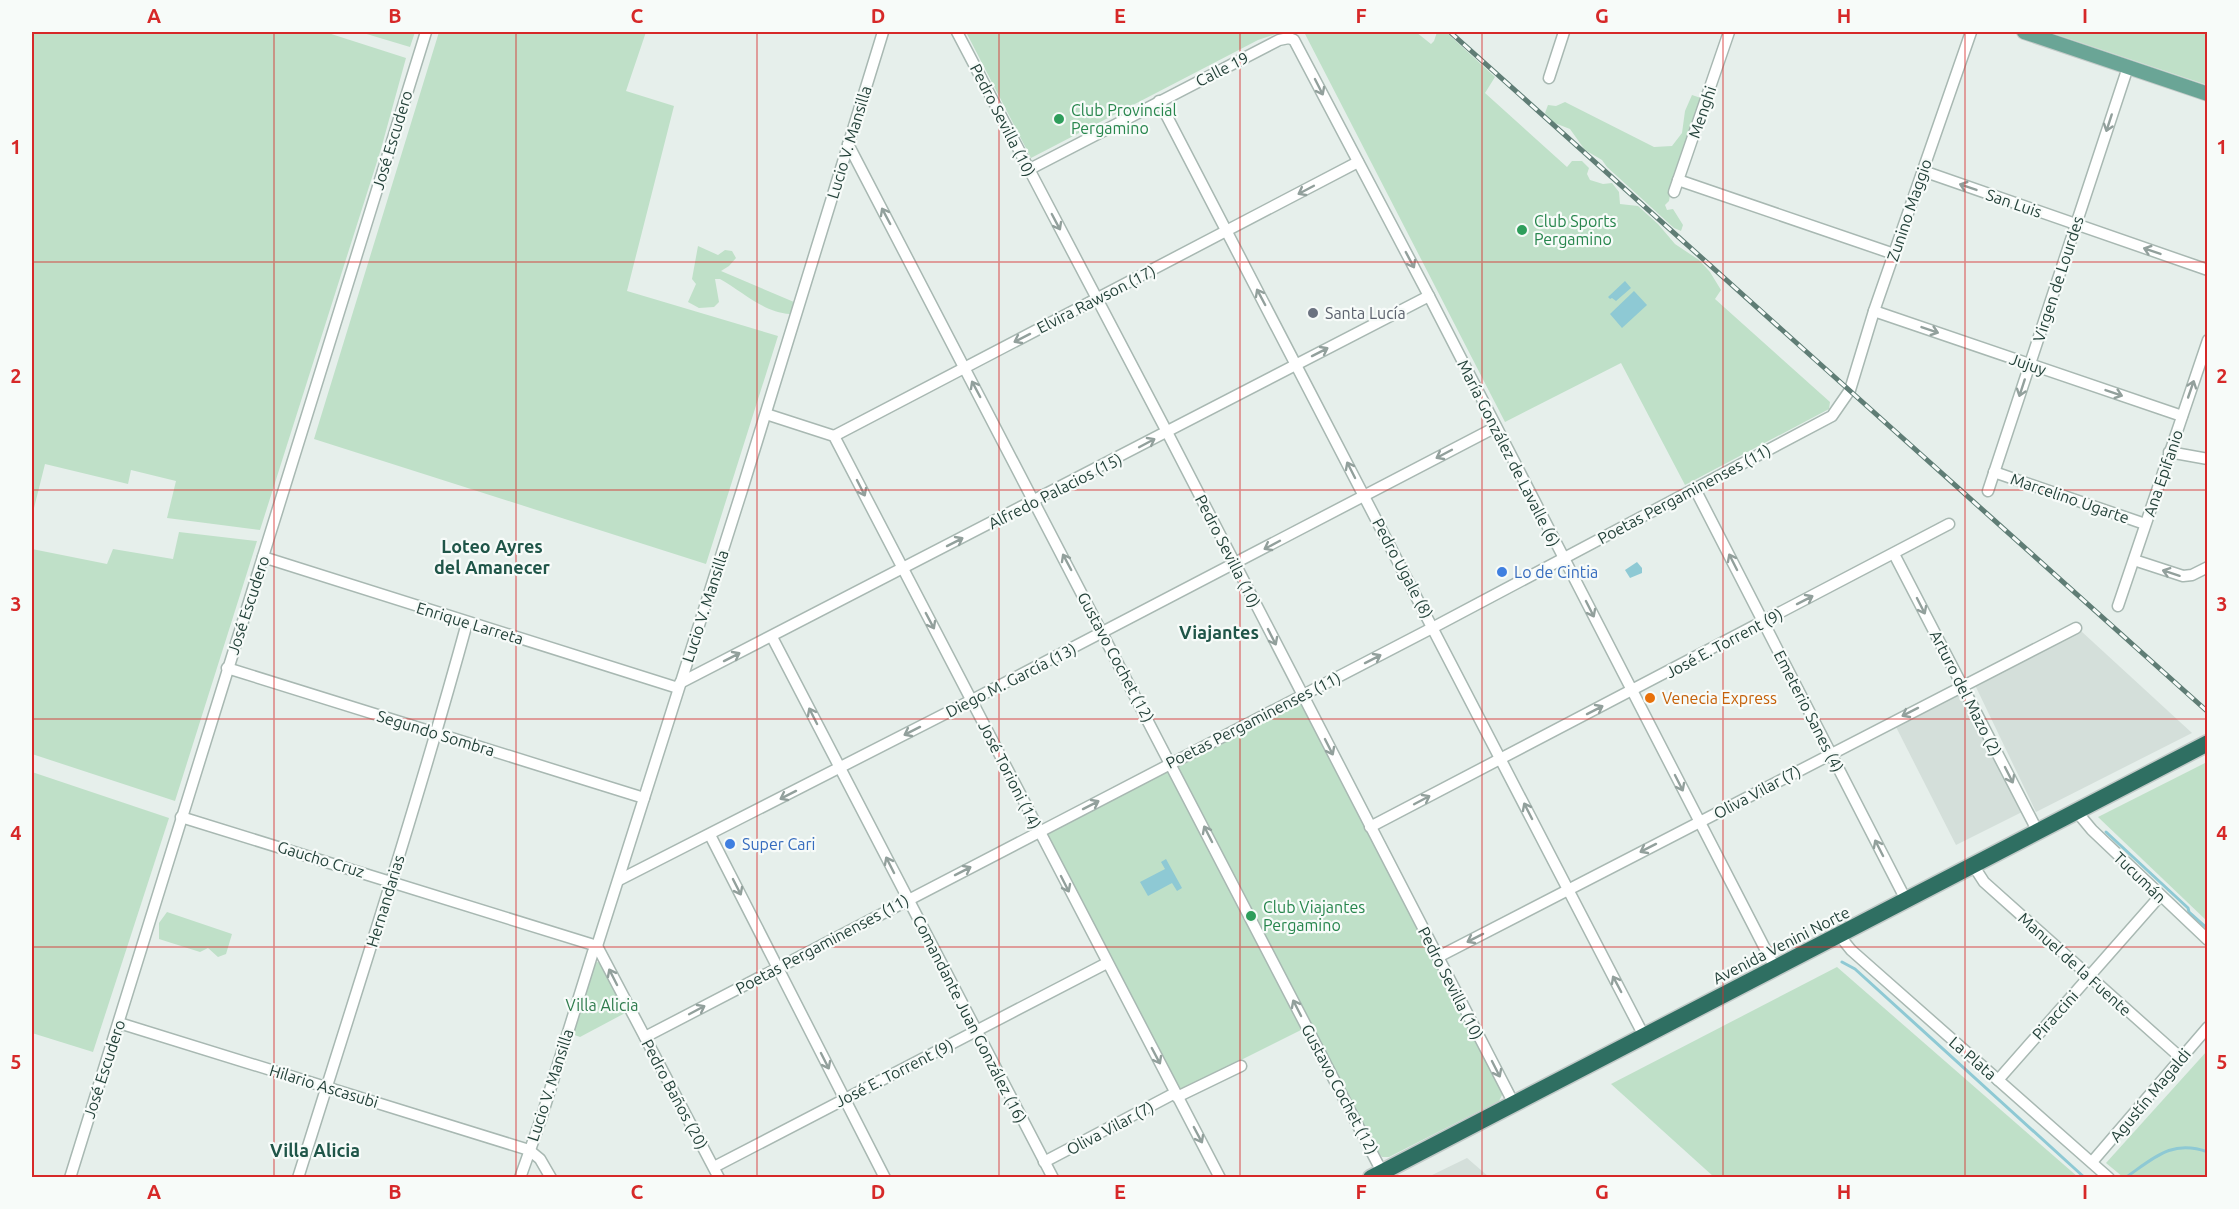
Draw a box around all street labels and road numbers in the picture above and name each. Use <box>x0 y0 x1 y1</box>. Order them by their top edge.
street label: Calle 19 <box>1193 48 1251 90</box>
street label: Pedro Sevilla (10) <box>966 61 1039 180</box>
street label: Lucio V. Mansilla <box>823 83 875 201</box>
street label: Menghi <box>1685 83 1719 141</box>
street label: José Escudero <box>368 88 416 192</box>
street label: Zunino Maggio <box>1883 156 1935 264</box>
street label: San Luis <box>1984 185 2044 221</box>
street label: Virgen de Lourdes <box>2029 214 2087 344</box>
street label: Elvira Rawson (17) <box>1034 261 1159 338</box>
street label: Jujuy <box>2007 349 2049 379</box>
street label: María González de Lavalle (6) <box>1453 357 1564 550</box>
street label: Ana Epifanio <box>2140 427 2186 519</box>
street label: Poetas Pergaminenses (11) <box>1594 441 1774 548</box>
street label: Alfredo Palacios (15) <box>985 450 1125 533</box>
street label: Marcelino Ugarte <box>2008 469 2132 527</box>
street label: Pedro Sevilla (10) <box>1191 492 1264 611</box>
street label: Pedro Ugale (8) <box>1368 515 1437 622</box>
street label: Lucio V. Mansilla <box>678 548 732 664</box>
street label: José Escudero <box>224 553 272 657</box>
street label: Gustavo Cochet (12) <box>1073 589 1158 726</box>
street label: Enrique Larreta <box>414 598 526 648</box>
street label: José E. Torrent (9) <box>1662 605 1786 682</box>
street label: Arturo del Mazo (2) <box>1926 627 2005 759</box>
street label: Diego M. García (13) <box>943 639 1080 722</box>
street label: Emeterio Sanes (4) <box>1770 647 1847 775</box>
street label: Poetas Pergaminenses (11) <box>1163 668 1344 773</box>
street label: Segundo Sombra <box>375 707 497 759</box>
street label: José Torioni (14) <box>974 718 1045 832</box>
street label: Oliva Vilar (7) <box>1710 762 1804 823</box>
street label: Gaucho Cruz <box>275 837 367 881</box>
street label: Tucumán <box>2110 848 2170 906</box>
street label: Hernandarias <box>362 853 408 949</box>
street label: Poetas Pergaminenses (11) <box>732 891 912 998</box>
street label: Avenida Venini Norte <box>1710 903 1852 987</box>
street label: Manuel de la Fuente <box>2015 909 2135 1019</box>
street label: Comandante Juan González (16) <box>909 912 1030 1126</box>
street label: Pedro Sevilla (10) <box>1414 924 1487 1043</box>
street label: Piraccini <box>2028 987 2082 1043</box>
street label: José Escudero <box>80 1017 128 1121</box>
street label: Gustavo Cochet (12) <box>1297 1021 1382 1158</box>
street label: Lucio V. Mansilla <box>523 1027 577 1143</box>
street label: La Plata <box>1946 1033 2000 1083</box>
street label: José E. Torrent (9) <box>832 1035 956 1111</box>
street label: Pedro Baños (20) <box>637 1036 712 1153</box>
street label: Agustín Magaldi <box>2106 1045 2194 1145</box>
street label: Hilario Ascasubi <box>267 1061 381 1111</box>
street label: Oliva Vilar (7) <box>1063 1098 1157 1159</box>

